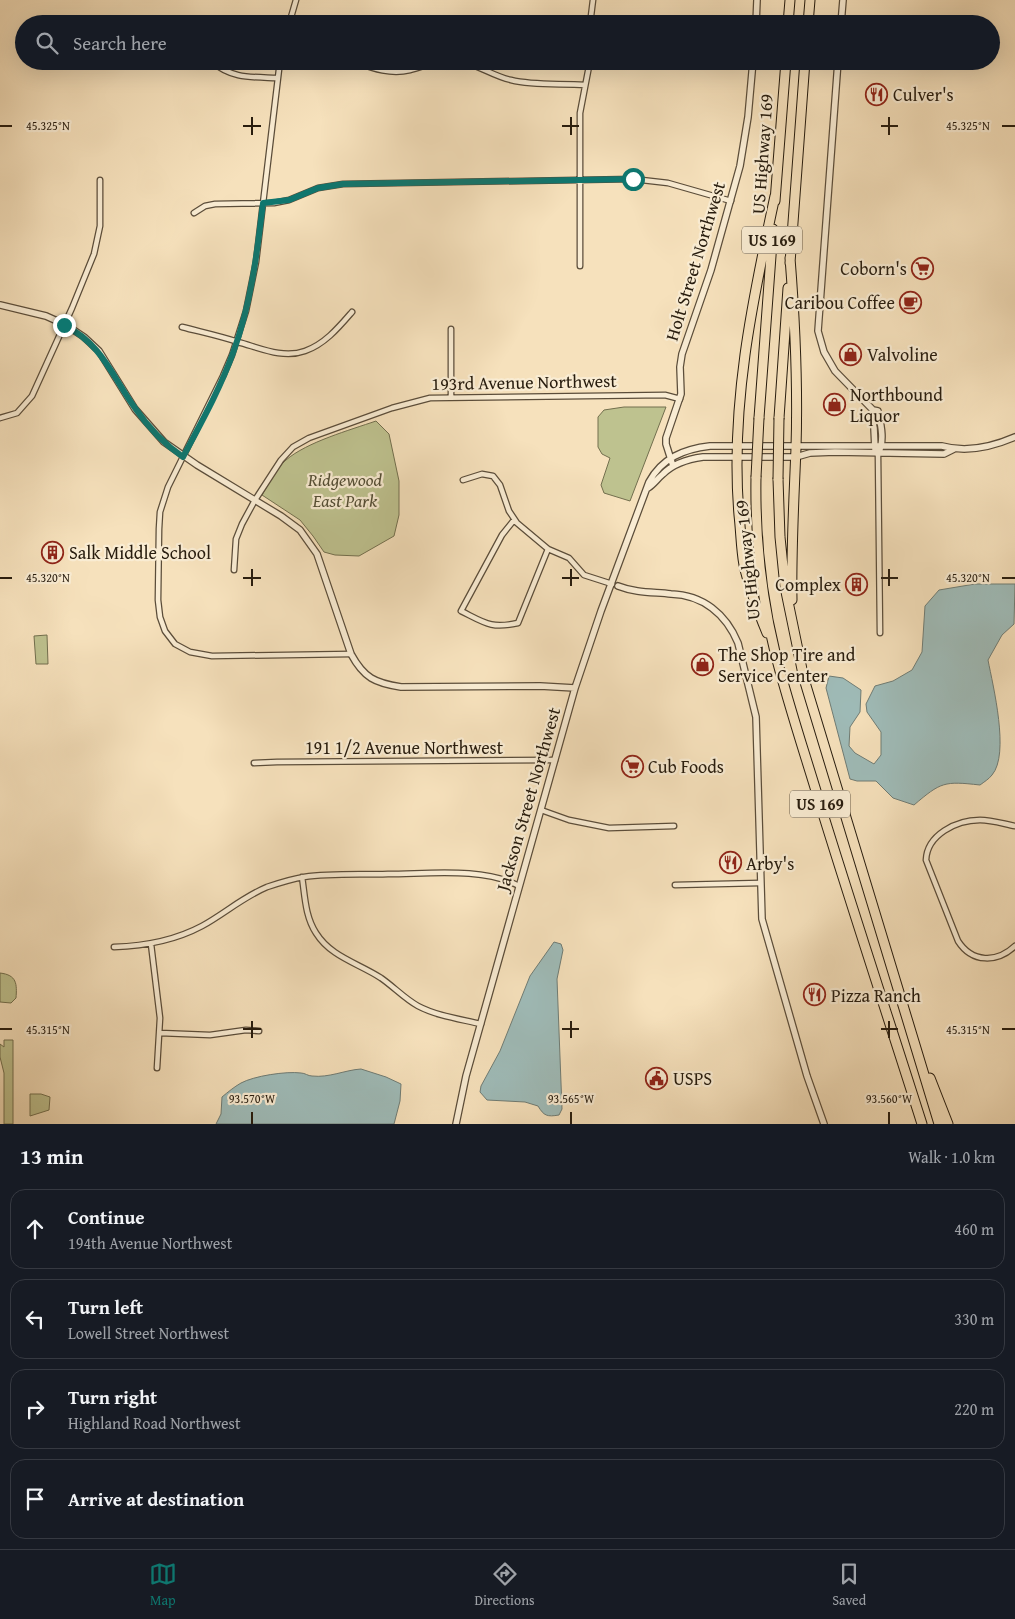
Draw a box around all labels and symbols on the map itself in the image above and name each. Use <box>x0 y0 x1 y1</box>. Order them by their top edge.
place label: Culver's <box>893 81 954 108</box>
restaurant icon: Culver's <box>865 82 889 106</box>
street label: US Highway 169 <box>744 93 780 215</box>
text: 45.325°N <box>26 117 70 134</box>
text: 45.325°N <box>946 117 990 134</box>
route start <box>622 168 645 191</box>
street label: Holt Street Northwest <box>658 177 732 344</box>
road number: US 169 <box>742 226 802 254</box>
place label: Coborn's <box>840 255 907 282</box>
supermarket icon: Coborn's <box>911 256 935 280</box>
place label: Caribou Coffee <box>785 289 895 316</box>
cafe icon: Caribou Coffee <box>899 290 923 314</box>
route end <box>53 314 76 337</box>
place label: Valvoline <box>867 341 938 368</box>
shop icon: Valvoline <box>839 342 863 366</box>
street label: 193rd Avenue Northwest <box>431 367 618 397</box>
place label: Northbound Liquor <box>850 381 943 429</box>
shop icon: Northbound Liquor <box>822 392 846 416</box>
park label: Ridgewood East Park <box>307 466 382 514</box>
street label: US Highway 169 <box>727 499 767 621</box>
place label: Salk Middle School <box>69 539 211 566</box>
building icon: Salk Middle School <box>41 540 65 564</box>
text: 45.320°N <box>26 569 70 586</box>
text: 45.320°N <box>946 569 990 586</box>
place label: Complex <box>775 571 842 598</box>
building icon: Complex <box>845 572 869 596</box>
place label: The Shop Tire and Service Center <box>718 641 856 689</box>
shop icon: The Shop Tire and Service Center <box>690 652 714 676</box>
street label: Jackson Street Northwest <box>488 703 567 896</box>
street label: 191 1/2 Avenue Northwest <box>305 734 504 761</box>
place label: Cub Foods <box>648 753 724 780</box>
supermarket icon: Cub Foods <box>620 754 644 778</box>
road number: US 169 <box>790 791 850 818</box>
place label: Arby's <box>746 850 794 877</box>
restaurant icon: Arby's <box>718 851 742 875</box>
place label: Pizza Ranch <box>831 982 921 1009</box>
restaurant icon: Pizza Ranch <box>803 983 827 1007</box>
text: 45.315°N <box>26 1021 70 1038</box>
text: 45.315°N <box>946 1021 990 1038</box>
place label: USPS <box>673 1065 712 1092</box>
public building icon: USPS <box>645 1066 669 1090</box>
text: 93.570°W <box>229 1090 276 1107</box>
text: 93.565°W <box>548 1090 595 1107</box>
text: 93.560°W <box>866 1090 913 1107</box>

